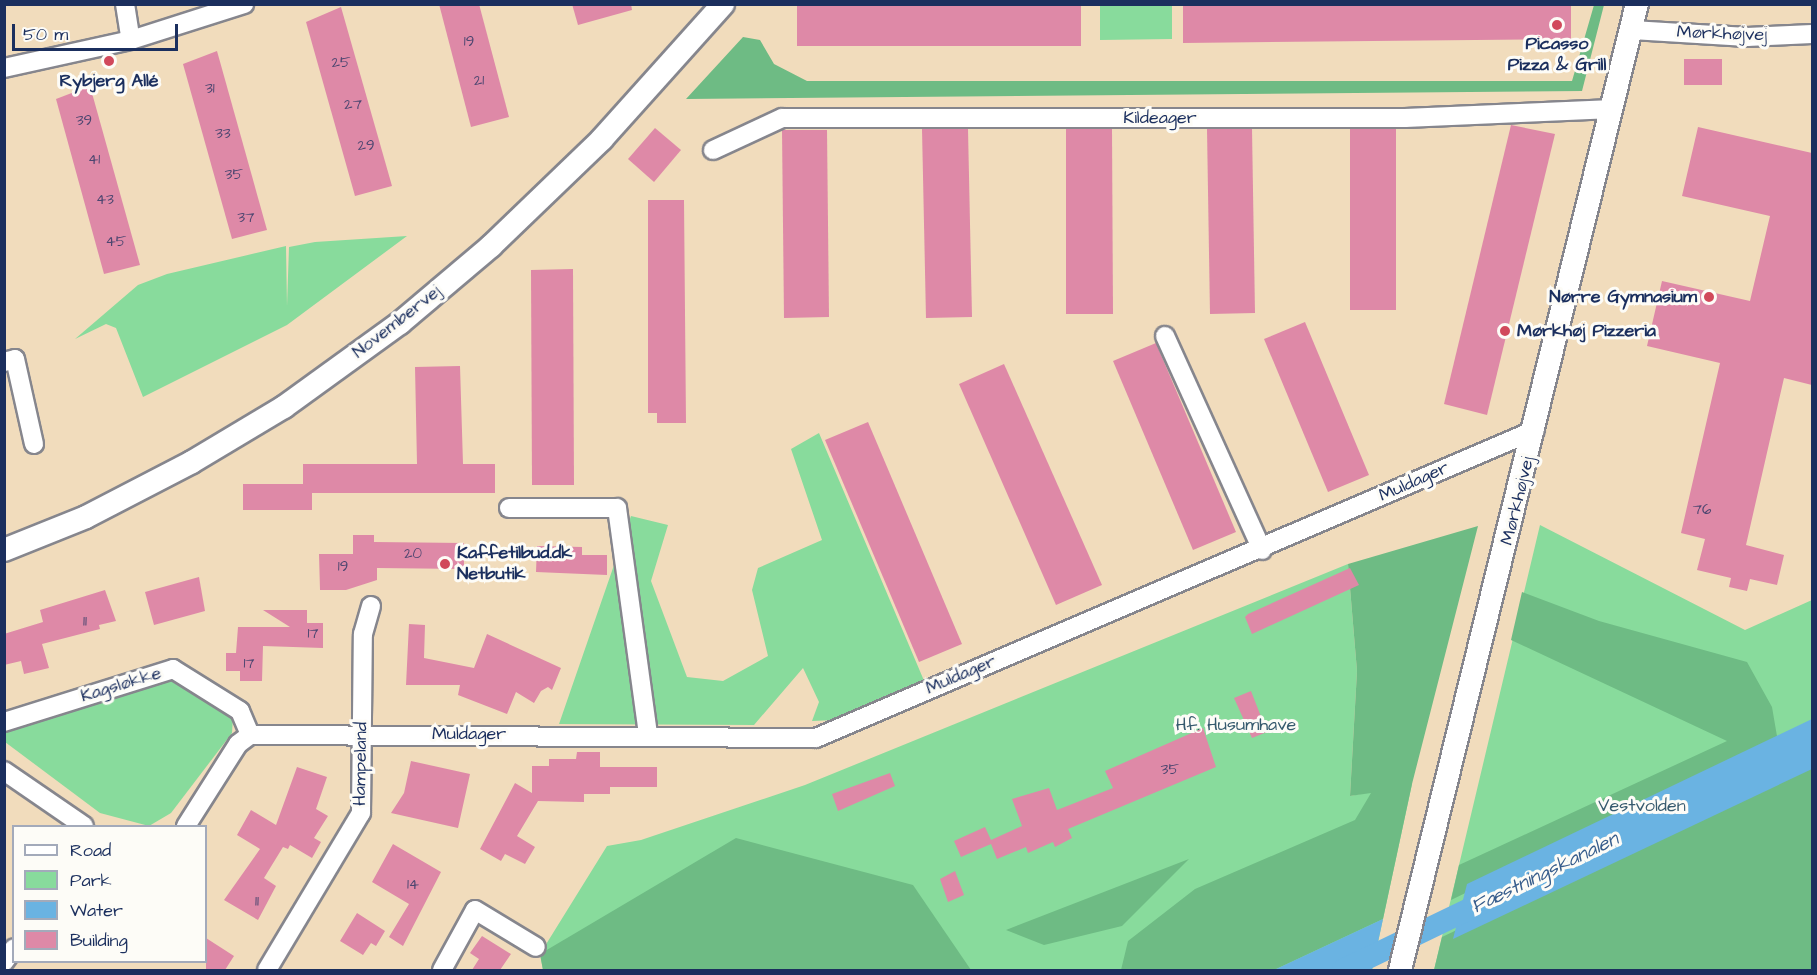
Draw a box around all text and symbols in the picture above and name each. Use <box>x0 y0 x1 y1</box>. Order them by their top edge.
scale bar <box>15 12 182 50</box>
marker: Picasso Pizza & Grill <box>1550 18 1564 32</box>
text: 50 m <box>23 22 68 47</box>
street label: Mørkhøjvej <box>1676 22 1768 46</box>
house number: 19 <box>464 33 474 51</box>
place label: Picasso Pizza & Grill <box>1508 34 1606 76</box>
marker: Rybjerg Allé <box>102 54 116 68</box>
house number: 25 <box>331 54 351 72</box>
place label: Rybjerg Allé <box>59 70 159 92</box>
house number: 21 <box>474 72 484 90</box>
house number: 31 <box>205 80 215 98</box>
house number: 27 <box>344 96 362 114</box>
street label: Kildeager <box>1123 107 1197 129</box>
house number: 39 <box>76 112 92 130</box>
house number: 33 <box>215 125 231 143</box>
house number: 29 <box>357 137 375 155</box>
house number: 41 <box>88 151 100 169</box>
house number: 35 <box>225 166 243 184</box>
house number: 43 <box>96 191 114 209</box>
house number: 37 <box>238 209 254 227</box>
house number: 45 <box>106 233 126 251</box>
street label: Novembervej <box>348 281 446 363</box>
place label: Nørre Gymnasium <box>1549 286 1697 308</box>
marker: Nørre Gymnasium <box>1702 290 1716 304</box>
place label: Mørkhøj Pizzeria <box>1517 320 1656 342</box>
marker: Mørkhøj Pizzeria <box>1498 324 1512 338</box>
street label: Mørkhøjvej <box>1497 454 1539 548</box>
street label: Muldager <box>1376 457 1452 507</box>
house number: 76 <box>1693 501 1711 519</box>
place label: Kaffetilbud.dk Netbutik <box>457 543 572 586</box>
house number: 20 <box>404 545 422 563</box>
marker: Kaffetilbud.dk Netbutik <box>438 557 452 571</box>
house number: 19 <box>338 558 348 576</box>
house number: 11 <box>83 613 87 631</box>
house number: 17 <box>307 625 319 643</box>
street label: Muldager <box>923 651 999 699</box>
house number: 17 <box>243 655 255 673</box>
street label: Kagsløkke <box>78 663 164 707</box>
park label: Hf. Husumhave <box>1176 714 1296 736</box>
street label: Hampeland <box>349 722 373 806</box>
street label: Muldager <box>432 723 506 745</box>
house number: 35 <box>1161 761 1179 779</box>
park label: Vestvolden <box>1598 795 1686 817</box>
legend <box>12 825 207 963</box>
water label: Fæstningskanalen <box>1468 827 1622 919</box>
text: Road <box>70 838 111 863</box>
text: Park <box>70 868 112 893</box>
house number: 14 <box>407 876 419 894</box>
house number: 11 <box>255 893 259 911</box>
text: Water <box>70 898 123 923</box>
text: Building <box>70 928 128 953</box>

